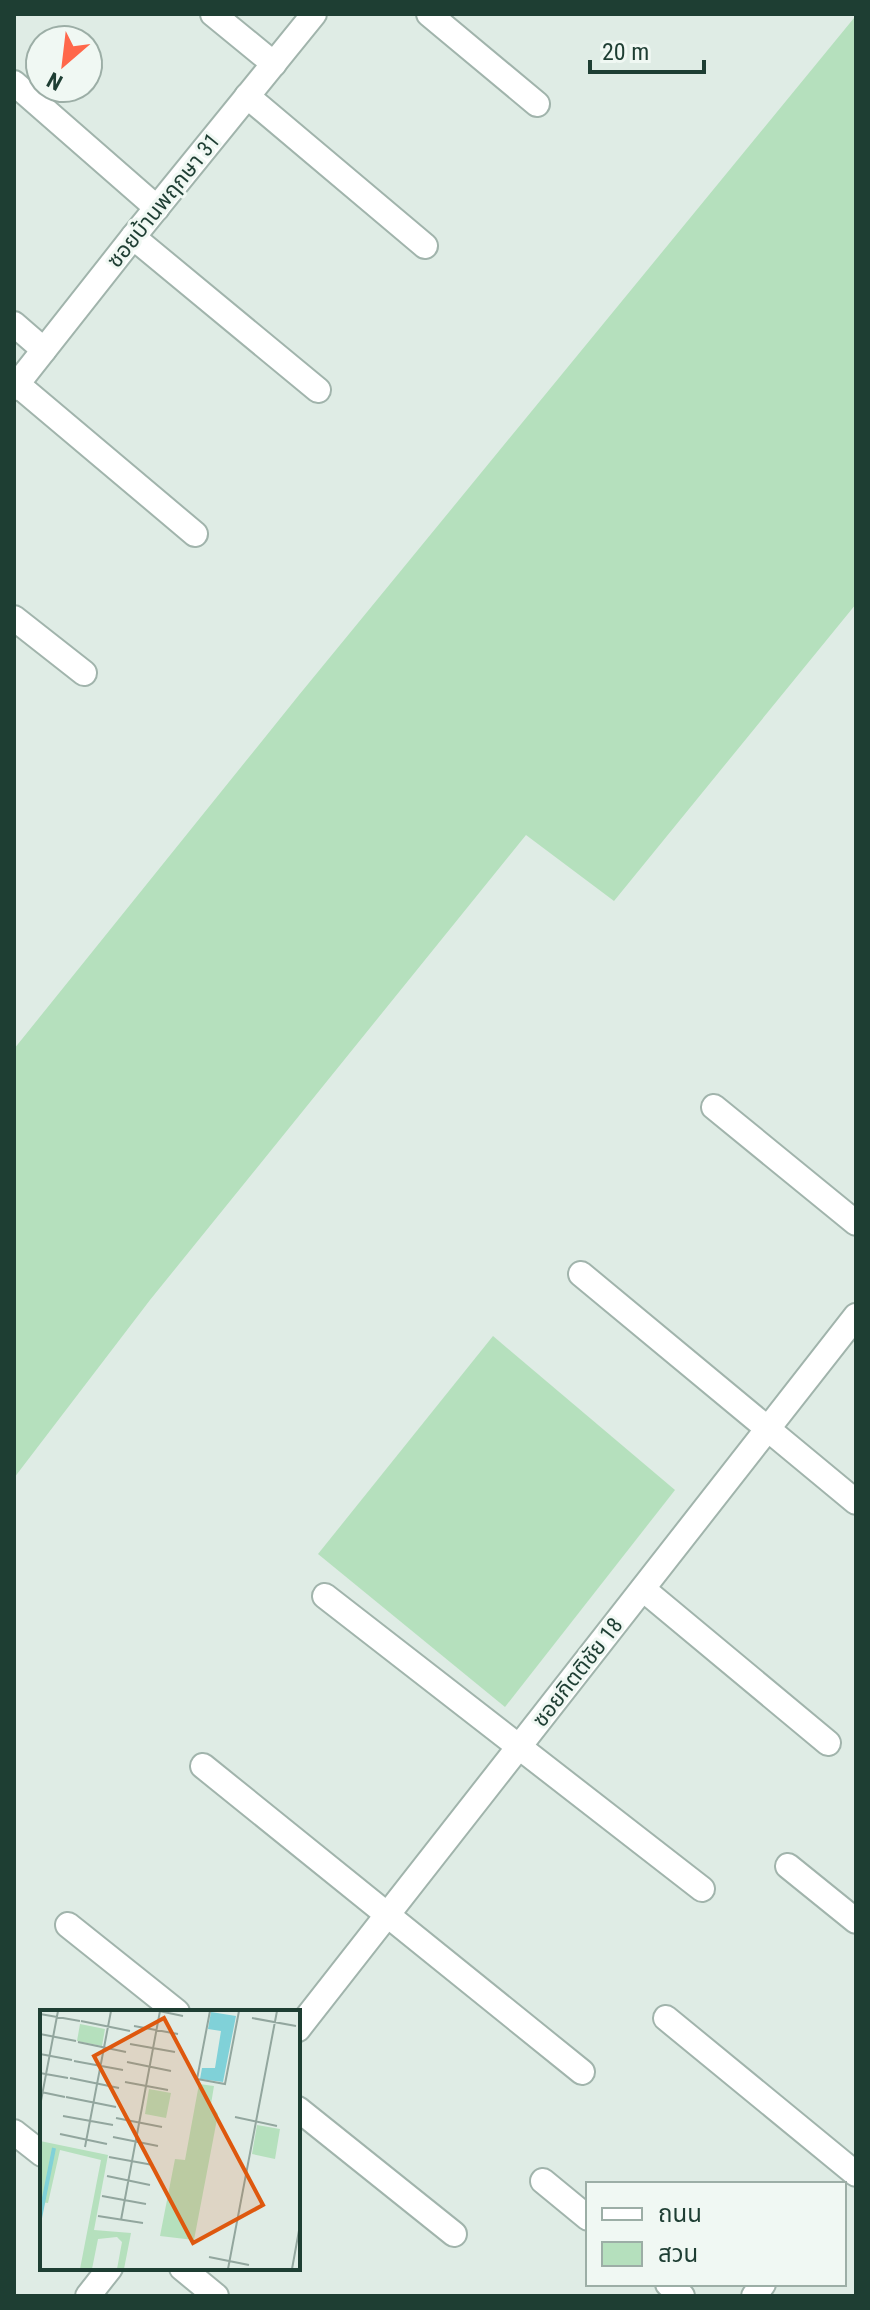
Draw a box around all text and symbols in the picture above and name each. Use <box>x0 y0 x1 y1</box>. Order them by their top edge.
north arrow <box>24 24 104 104</box>
scale bar <box>590 24 704 74</box>
text: 20 m <box>602 38 649 66</box>
text: N <box>43 67 67 95</box>
street label: ซอยบ้านพฤกษา 31 <box>102 128 225 272</box>
street label: ซอยกิตติชัย 18 <box>527 1613 628 1732</box>
inset map <box>40 2010 300 2270</box>
legend <box>586 2182 846 2286</box>
text: ถนน <box>658 2200 702 2228</box>
text: สวน <box>658 2240 698 2268</box>

